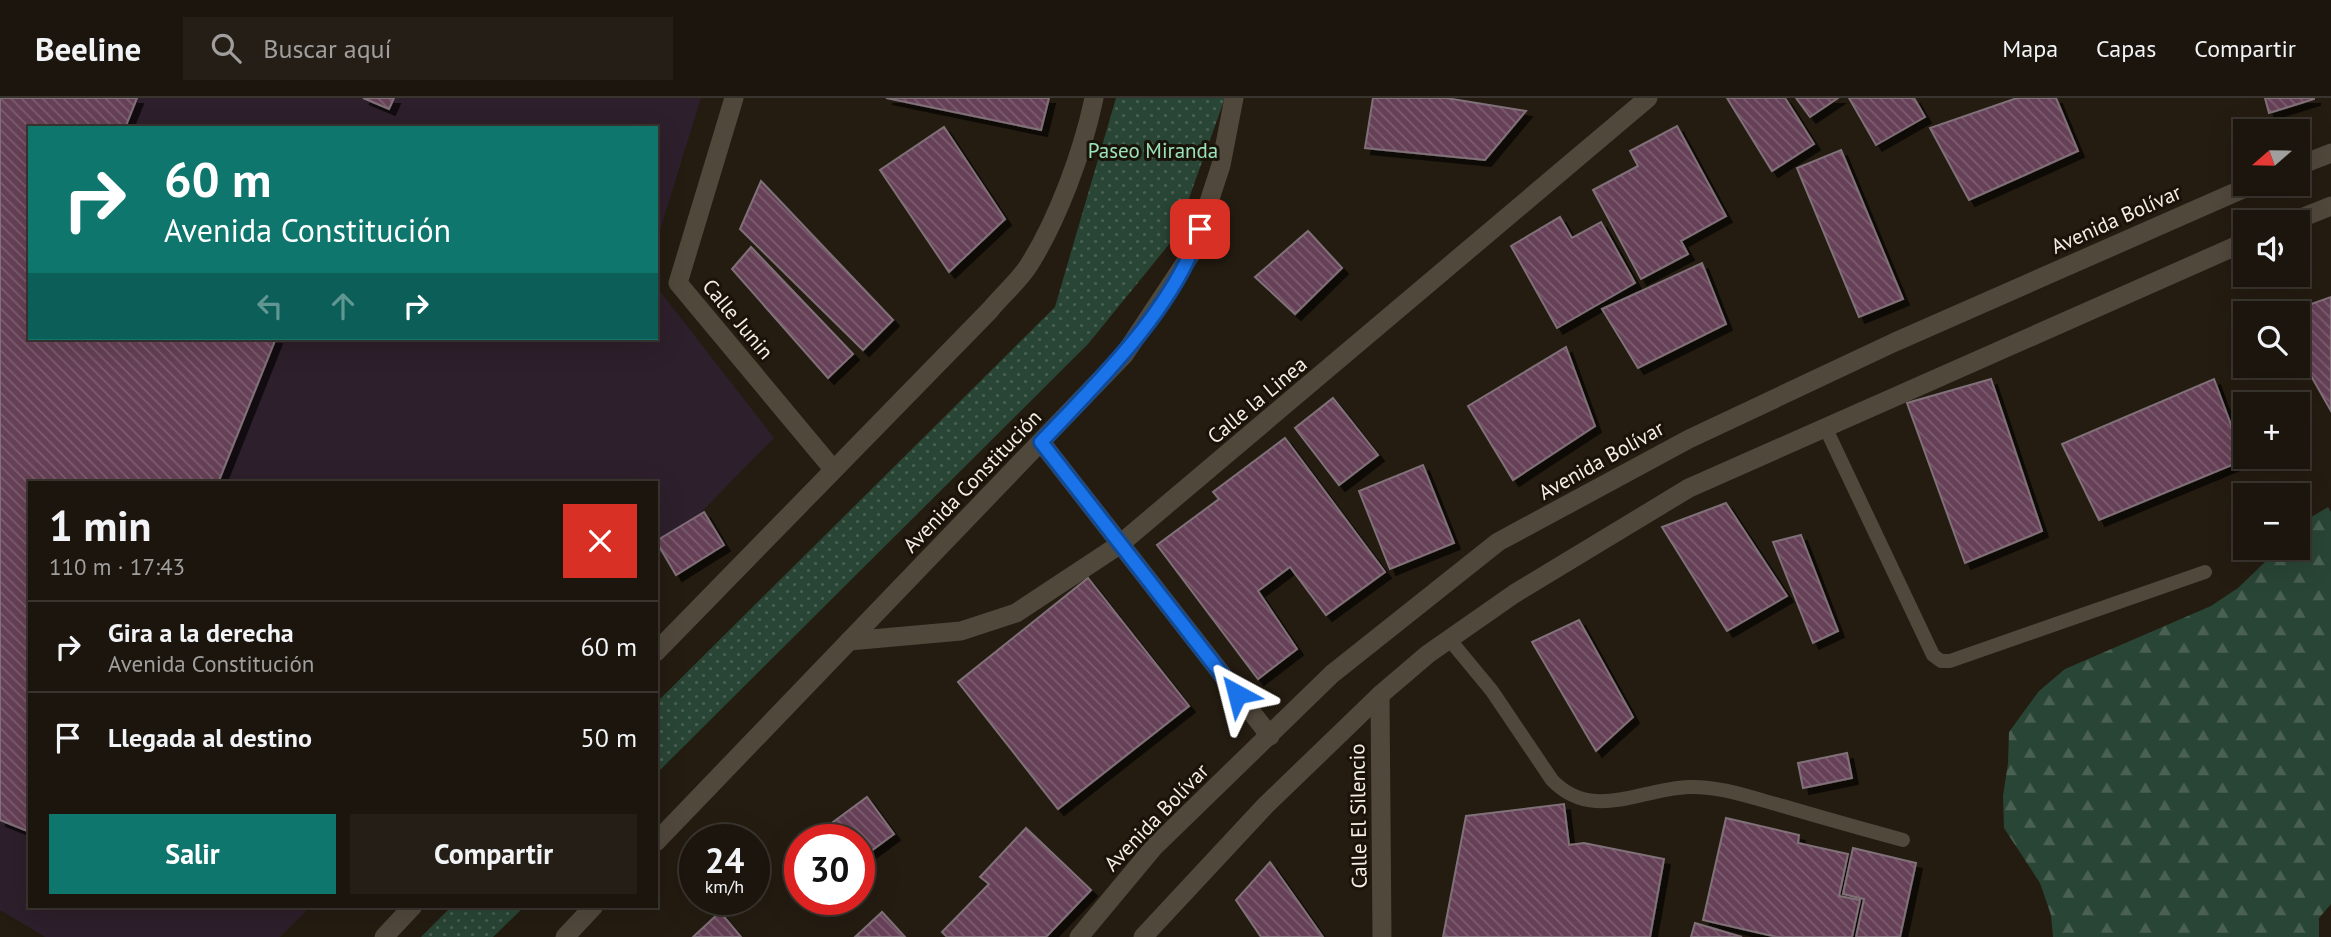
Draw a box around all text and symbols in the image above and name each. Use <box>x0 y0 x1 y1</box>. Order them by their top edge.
search box <box>183 17 673 80</box>
text: Beeline <box>35 27 141 70</box>
icon: search <box>207 29 245 67</box>
text: Buscar aquí <box>263 32 392 65</box>
text: Mapa <box>2002 33 2058 64</box>
text: Capas <box>2096 33 2156 64</box>
text: Compartir <box>2194 33 2296 64</box>
north arrow <box>2233 119 2310 196</box>
map controls <box>2233 119 2310 560</box>
park label: Paseo Miranda <box>1088 137 1218 164</box>
text: 60 m <box>164 147 271 211</box>
icon: right <box>49 154 140 245</box>
street label: Avenida Bolívar <box>2047 178 2185 260</box>
pin <box>1170 199 1230 259</box>
text: Avenida Constitución <box>164 209 451 251</box>
icon: arrive <box>1181 210 1219 248</box>
button: sound <box>2233 210 2310 287</box>
street label: Calle Junin <box>697 273 779 365</box>
icon: left <box>251 287 289 325</box>
icon: ahead <box>324 287 362 325</box>
icon: right <box>397 287 435 325</box>
button: search <box>2233 301 2310 378</box>
street label: Calle la Linea <box>1202 351 1312 449</box>
button: + <box>2233 392 2310 469</box>
street label: Avenida Constitución <box>897 404 1047 558</box>
street label: Avenida Bolívar <box>1533 414 1669 506</box>
button: − <box>2233 483 2310 560</box>
text: 1 min <box>49 498 151 553</box>
button: close <box>563 504 637 578</box>
text: 110 m · 17:43 <box>49 552 185 581</box>
text: Gira a la derecha <box>108 616 294 649</box>
icon: right <box>49 628 87 666</box>
text: 60 m <box>581 630 637 663</box>
text: Avenida Constitución <box>108 649 314 678</box>
position arrow <box>1200 657 1274 731</box>
icon: arrive <box>49 719 87 757</box>
text: Llegada al destino <box>108 721 312 754</box>
text: 50 m <box>581 721 637 754</box>
street label: Calle El Silencio <box>1343 743 1373 889</box>
street label: Avenida Bolívar <box>1098 757 1214 877</box>
button: Salir <box>49 814 336 894</box>
button: Compartir <box>350 814 637 894</box>
speed limit sign: 30 <box>784 824 875 915</box>
text: 24 <box>705 837 744 883</box>
text: km/h <box>705 875 744 898</box>

